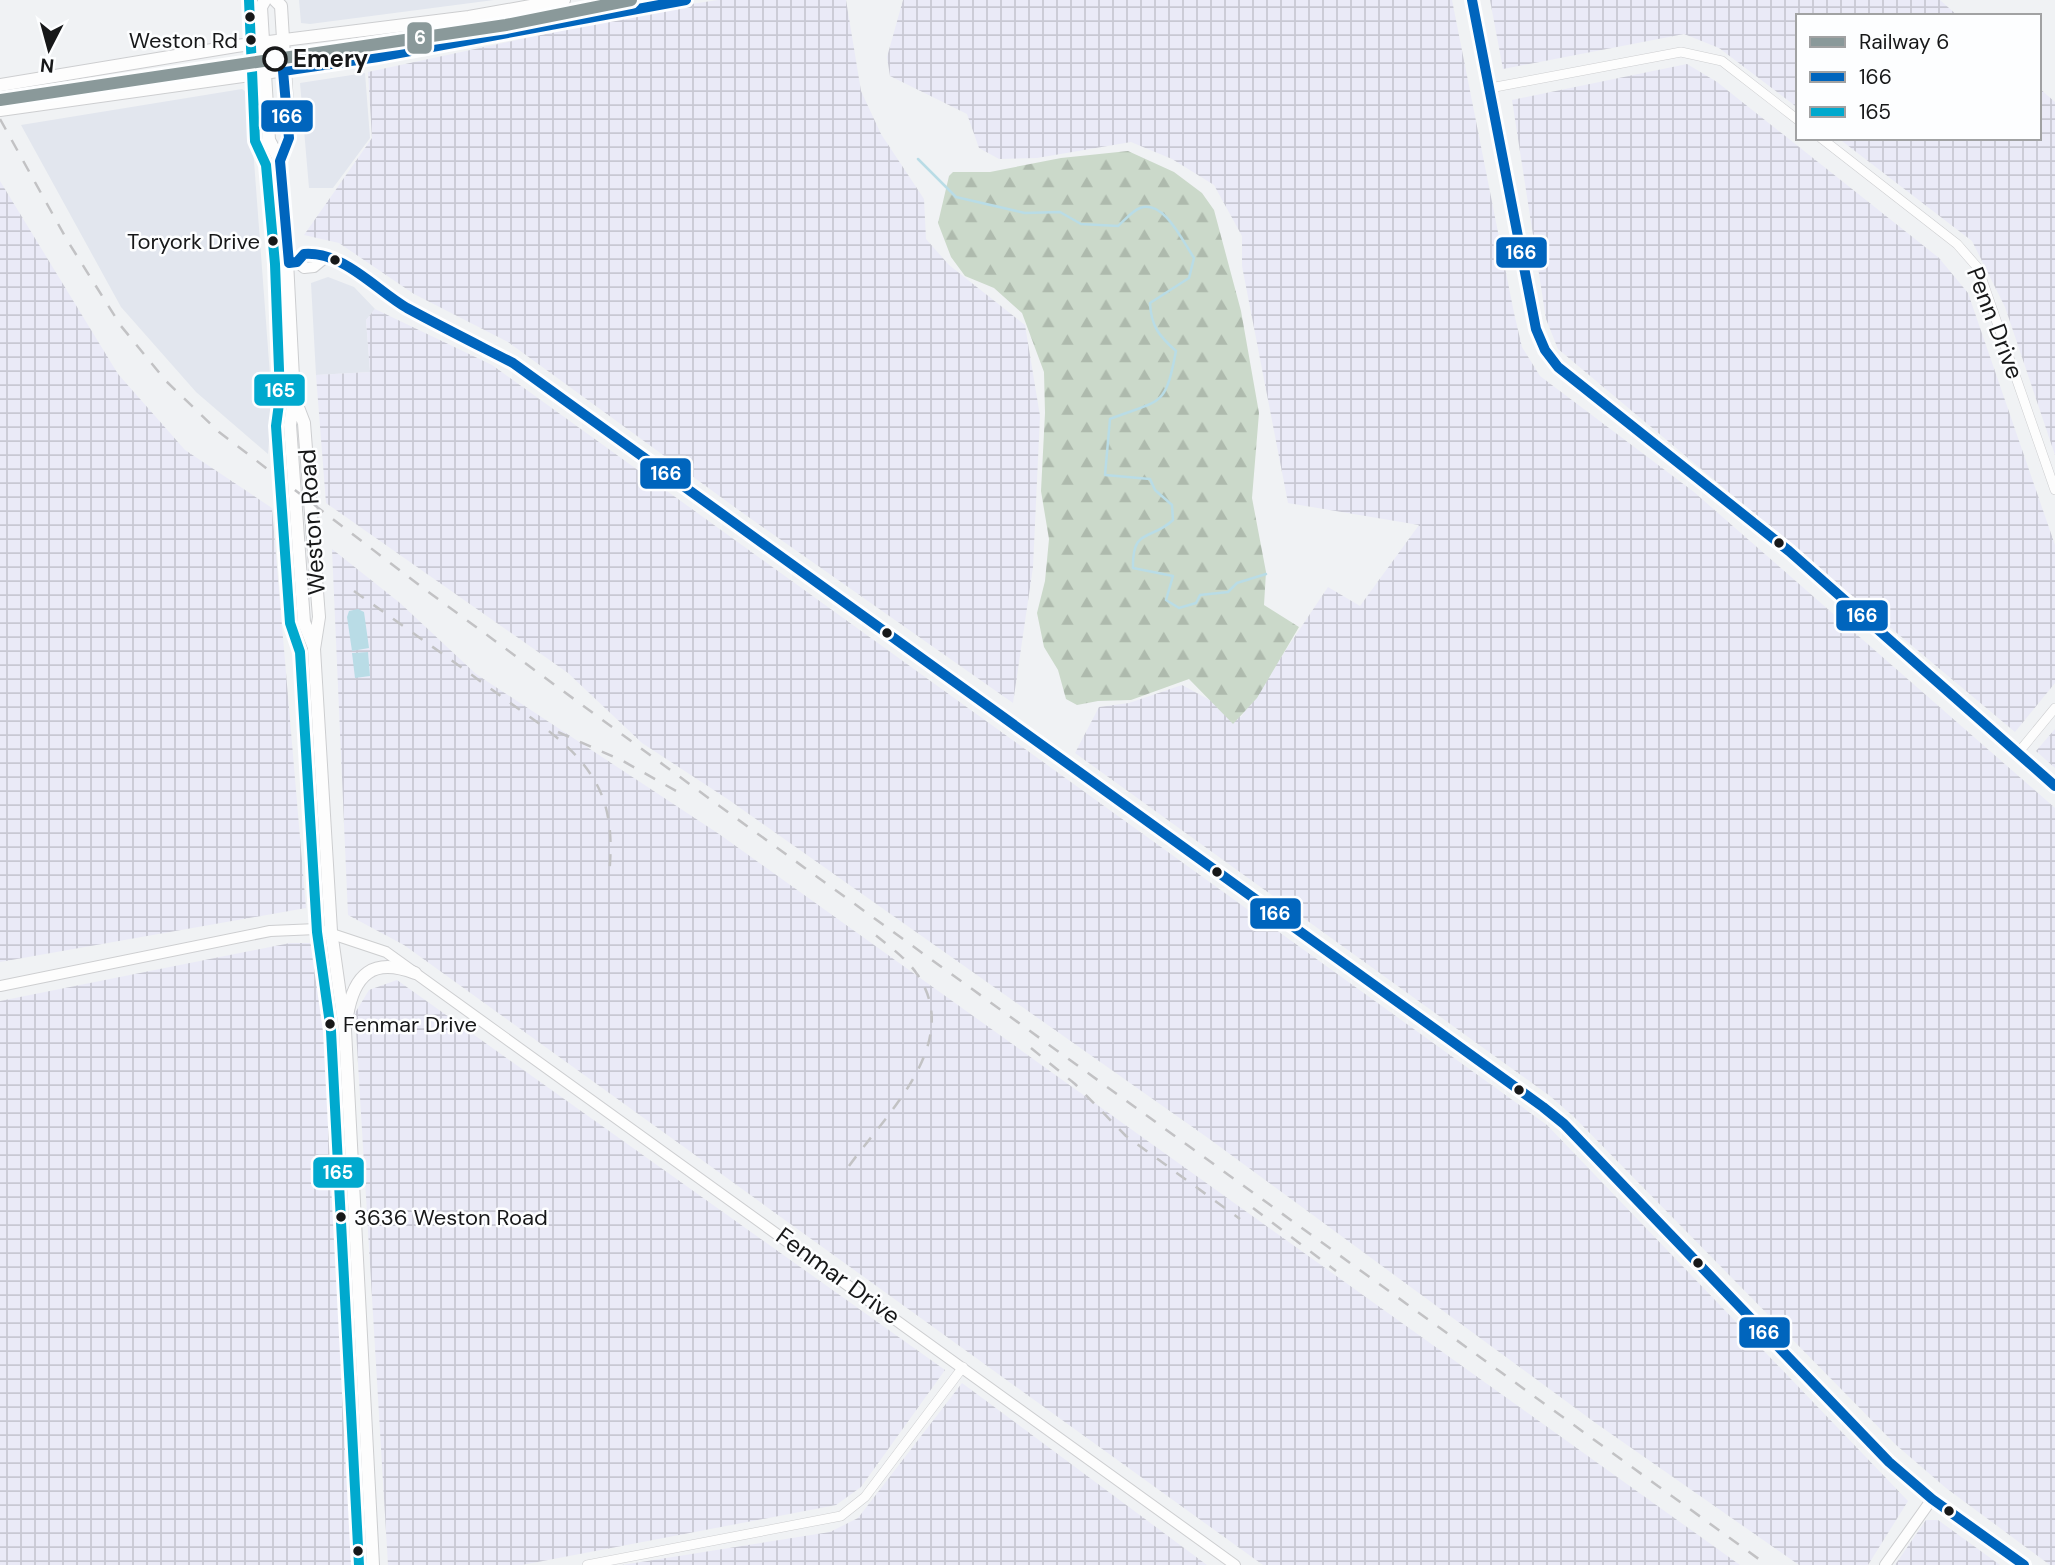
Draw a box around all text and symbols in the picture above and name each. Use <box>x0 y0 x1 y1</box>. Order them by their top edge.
unlabelled marker <box>243 10 257 24</box>
north arrow <box>14 14 84 84</box>
legend <box>1796 14 2041 140</box>
line badge: 6 <box>406 21 433 55</box>
text: 6 <box>414 25 426 50</box>
place label: Weston Rd <box>129 26 238 55</box>
text: Railway 6 <box>1859 28 1950 56</box>
marker: Weston Rd <box>244 33 258 47</box>
place label: Emery <box>293 43 369 74</box>
marker: Emery <box>263 47 287 71</box>
text: N <box>39 52 55 79</box>
text: 166 <box>1859 63 1892 91</box>
text: 165 <box>1859 98 1891 126</box>
line badge: 166 <box>260 99 314 133</box>
text: 166 <box>271 104 303 129</box>
place label: Toryork Drive <box>127 227 260 256</box>
marker: Toryork Drive <box>266 234 280 248</box>
line badge: 166 <box>1495 236 1548 269</box>
text: 166 <box>1505 240 1537 265</box>
unlabelled marker <box>328 253 342 267</box>
street label: Penn Drive <box>1960 262 2031 383</box>
line badge: 165 <box>253 373 306 407</box>
text: 165 <box>265 378 295 403</box>
street label: Weston Road <box>291 448 332 596</box>
line badge: 166 <box>639 457 692 490</box>
text: 166 <box>650 461 682 486</box>
unlabelled marker <box>1772 536 1786 550</box>
line badge: 166 <box>1835 599 1889 632</box>
text: 166 <box>1846 603 1878 628</box>
unlabelled marker <box>880 626 894 640</box>
unlabelled marker <box>1210 865 1224 879</box>
line badge: 166 <box>1249 897 1302 930</box>
text: 166 <box>1259 901 1291 926</box>
place label: Fenmar Drive <box>343 1010 477 1039</box>
marker: Fenmar Drive <box>323 1017 337 1031</box>
unlabelled marker <box>1512 1083 1526 1097</box>
line badge: 165 <box>312 1156 365 1189</box>
text: 165 <box>323 1160 353 1185</box>
place label: 3636 Weston Road <box>354 1203 548 1232</box>
marker: 3636 Weston Road <box>334 1210 348 1224</box>
street label: Fenmar Drive <box>770 1220 907 1331</box>
unlabelled marker <box>1691 1256 1705 1270</box>
line badge: 166 <box>1738 1316 1791 1349</box>
text: 166 <box>1748 1320 1780 1345</box>
unlabelled marker <box>1942 1504 1956 1518</box>
unlabelled marker <box>351 1544 365 1558</box>

